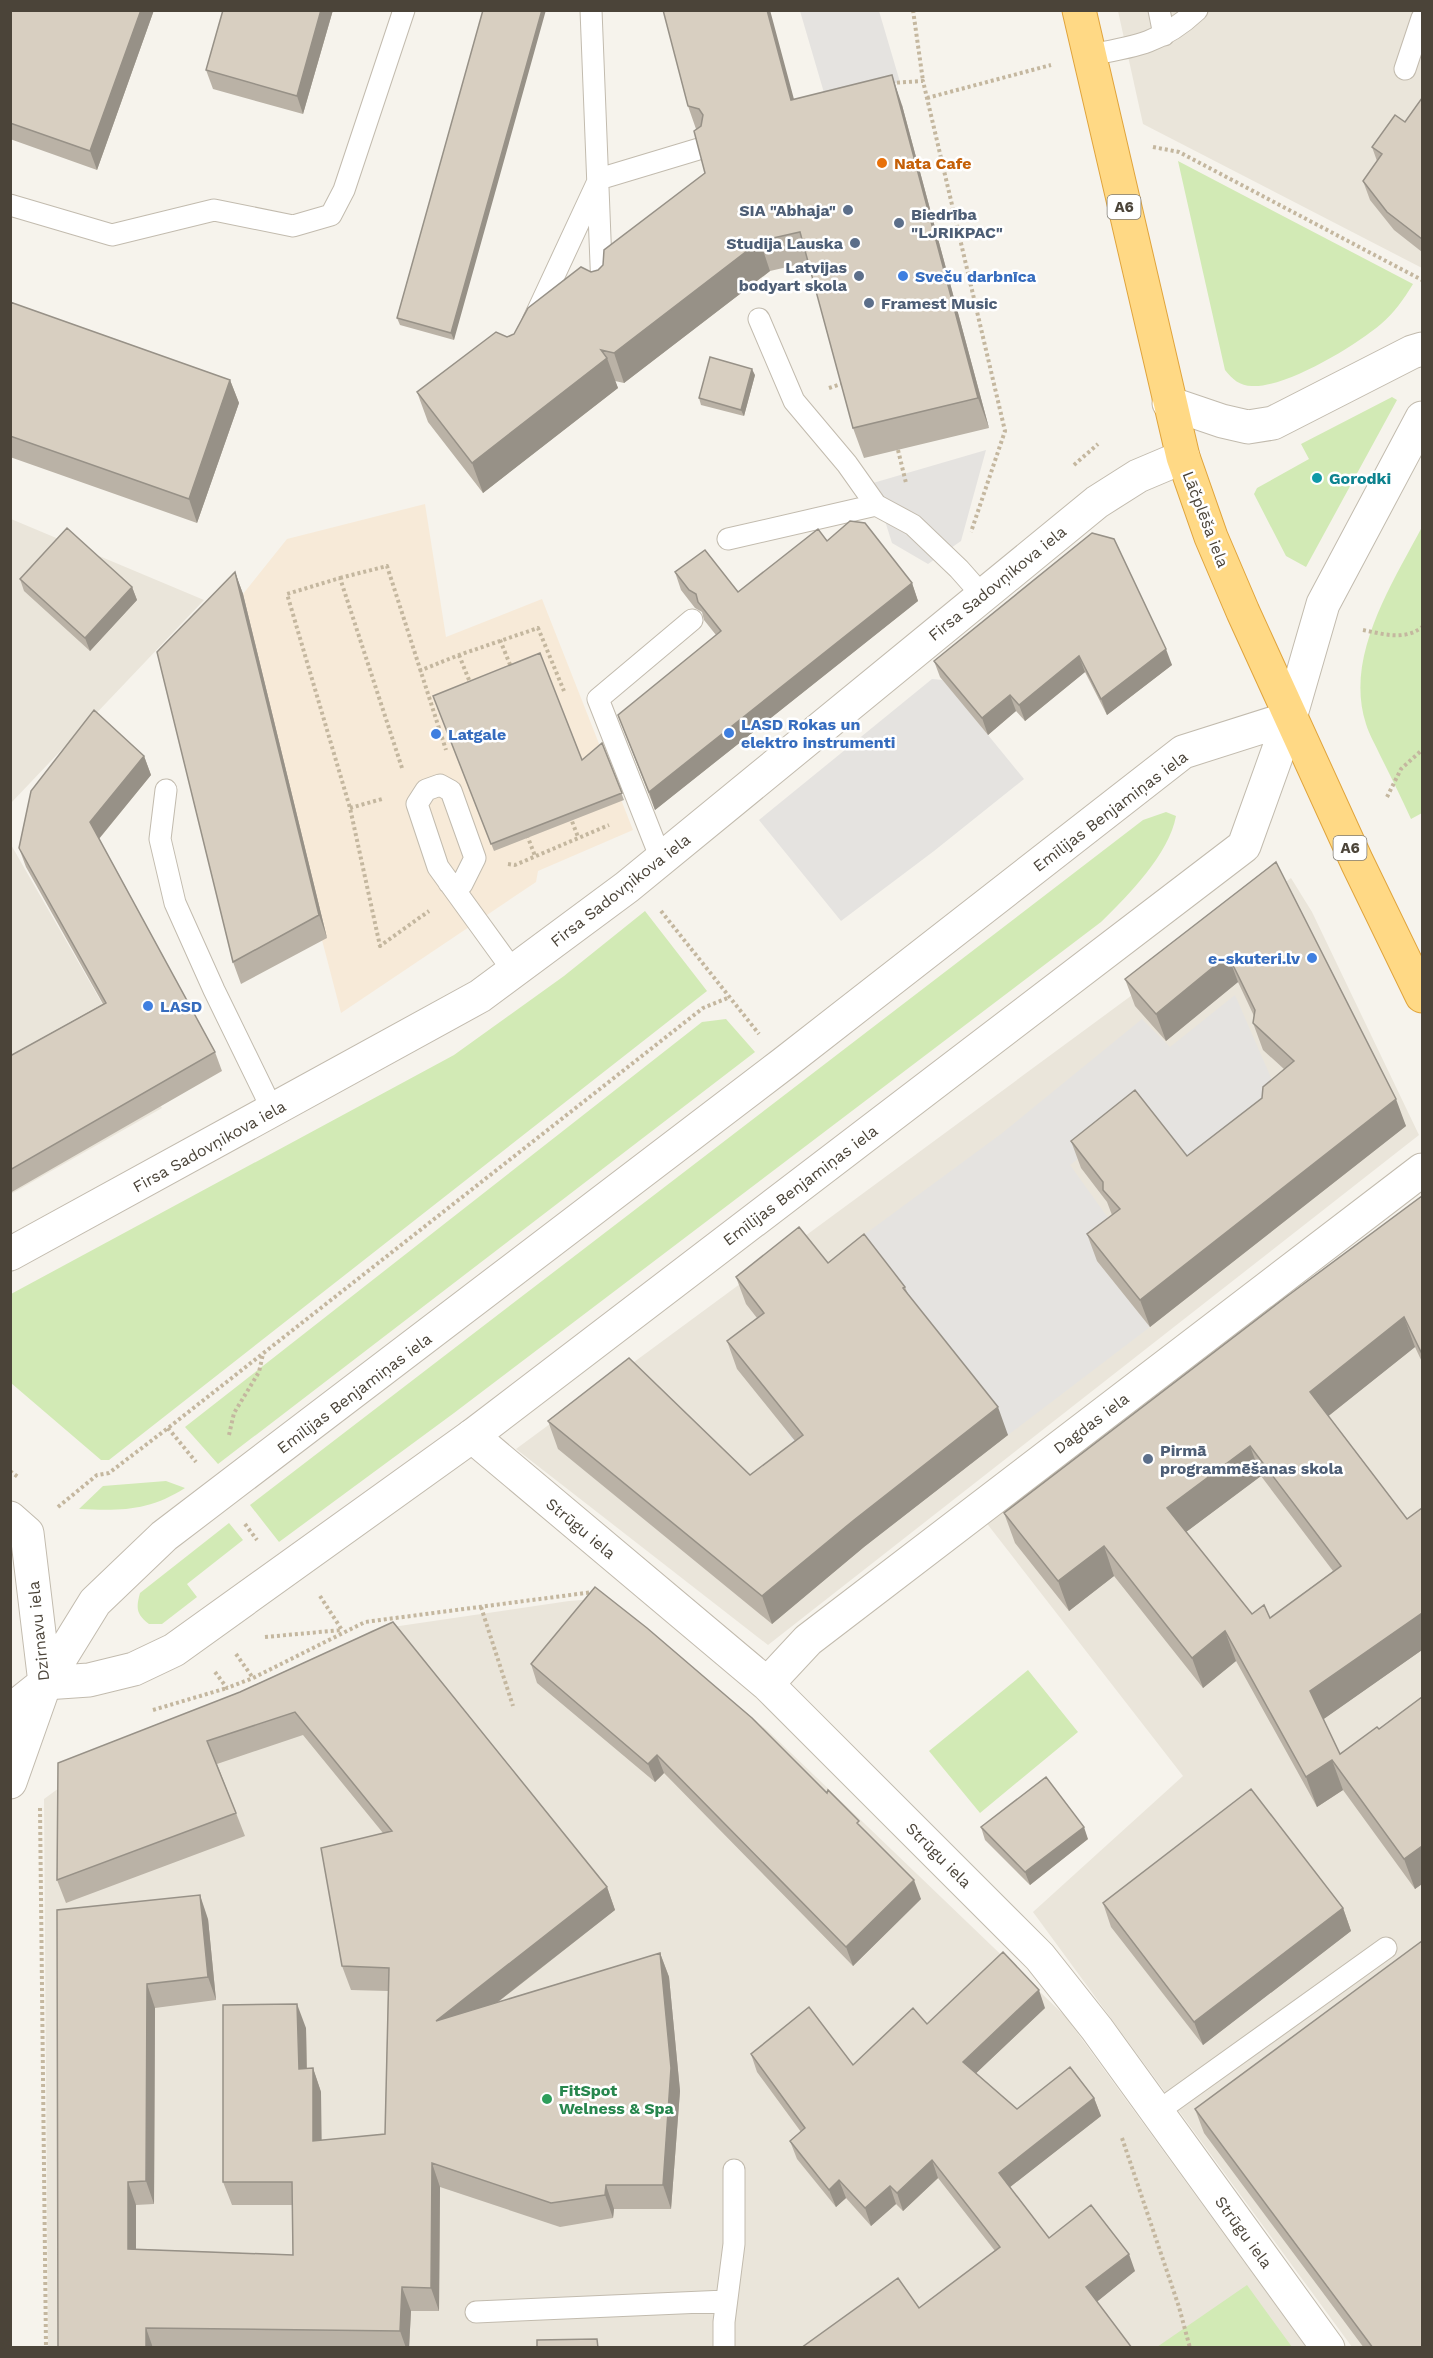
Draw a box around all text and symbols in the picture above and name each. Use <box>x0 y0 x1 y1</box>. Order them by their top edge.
place label: Nata Cafe <box>894 154 972 173</box>
marker: Nata Cafe <box>875 156 889 170</box>
road number: A6 <box>1108 195 1140 219</box>
place label: SIA "Abhaja" <box>739 201 836 220</box>
marker: SIA "Abhaja" <box>841 203 855 217</box>
place label: Biedrība "LJRIKPAC" <box>911 205 1003 242</box>
marker: Biedrība "LJRIKPAC" <box>892 216 906 230</box>
place label: Studija Lauska <box>726 234 844 253</box>
marker: Studija Lauska <box>848 236 862 250</box>
place label: Latvijas bodyart skola <box>739 258 848 295</box>
place label: Sveču darbnīca <box>915 267 1037 286</box>
marker: Latvijas bodyart skola <box>852 269 866 283</box>
marker: Sveču darbnīca <box>896 269 910 283</box>
place label: Framest Music <box>881 294 998 313</box>
marker: Framest Music <box>862 296 876 310</box>
street label: Lāčplēša iela <box>1178 468 1233 570</box>
place label: Gorodki <box>1329 469 1391 488</box>
marker: Gorodki <box>1310 471 1324 485</box>
street label: Firsa Sadovņikova iela <box>924 522 1070 645</box>
place label: LASD Rokas un elektro instrumenti <box>741 715 895 752</box>
place label: Latgale <box>448 725 506 744</box>
marker: LASD Rokas un elektro instrumenti <box>722 726 736 740</box>
marker: Latgale <box>429 727 443 741</box>
street label: Emīlijas Benjamiņas iela <box>1029 747 1191 876</box>
street label: Firsa Sadovņikova iela <box>547 830 694 951</box>
road number: A6 <box>1334 836 1366 860</box>
place label: e-skuteri.lv <box>1208 949 1300 968</box>
marker: e-skuteri.lv <box>1305 951 1319 965</box>
place label: LASD <box>160 997 202 1016</box>
marker: LASD <box>141 999 155 1013</box>
street label: Firsa Sadovņikova iela <box>129 1096 289 1196</box>
street label: Emīlijas Benjamiņas iela <box>719 1121 881 1250</box>
street label: Emīlijas Benjamiņas iela <box>273 1329 435 1458</box>
street label: Dagdas iela <box>1050 1389 1133 1458</box>
place label: Pirmā programmēšanas skola <box>1160 1441 1344 1478</box>
marker: Pirmā programmēšanas skola <box>1141 1452 1155 1466</box>
street label: Strūgu iela <box>542 1494 619 1563</box>
street label: Dzirnavu iela <box>24 1580 53 1682</box>
street label: Strūgu iela <box>902 1819 975 1892</box>
place label: FitSpot Welness & Spa <box>559 2081 675 2118</box>
marker: FitSpot Welness & Spa <box>540 2092 554 2106</box>
street label: Strūgu iela <box>1211 2192 1276 2272</box>

